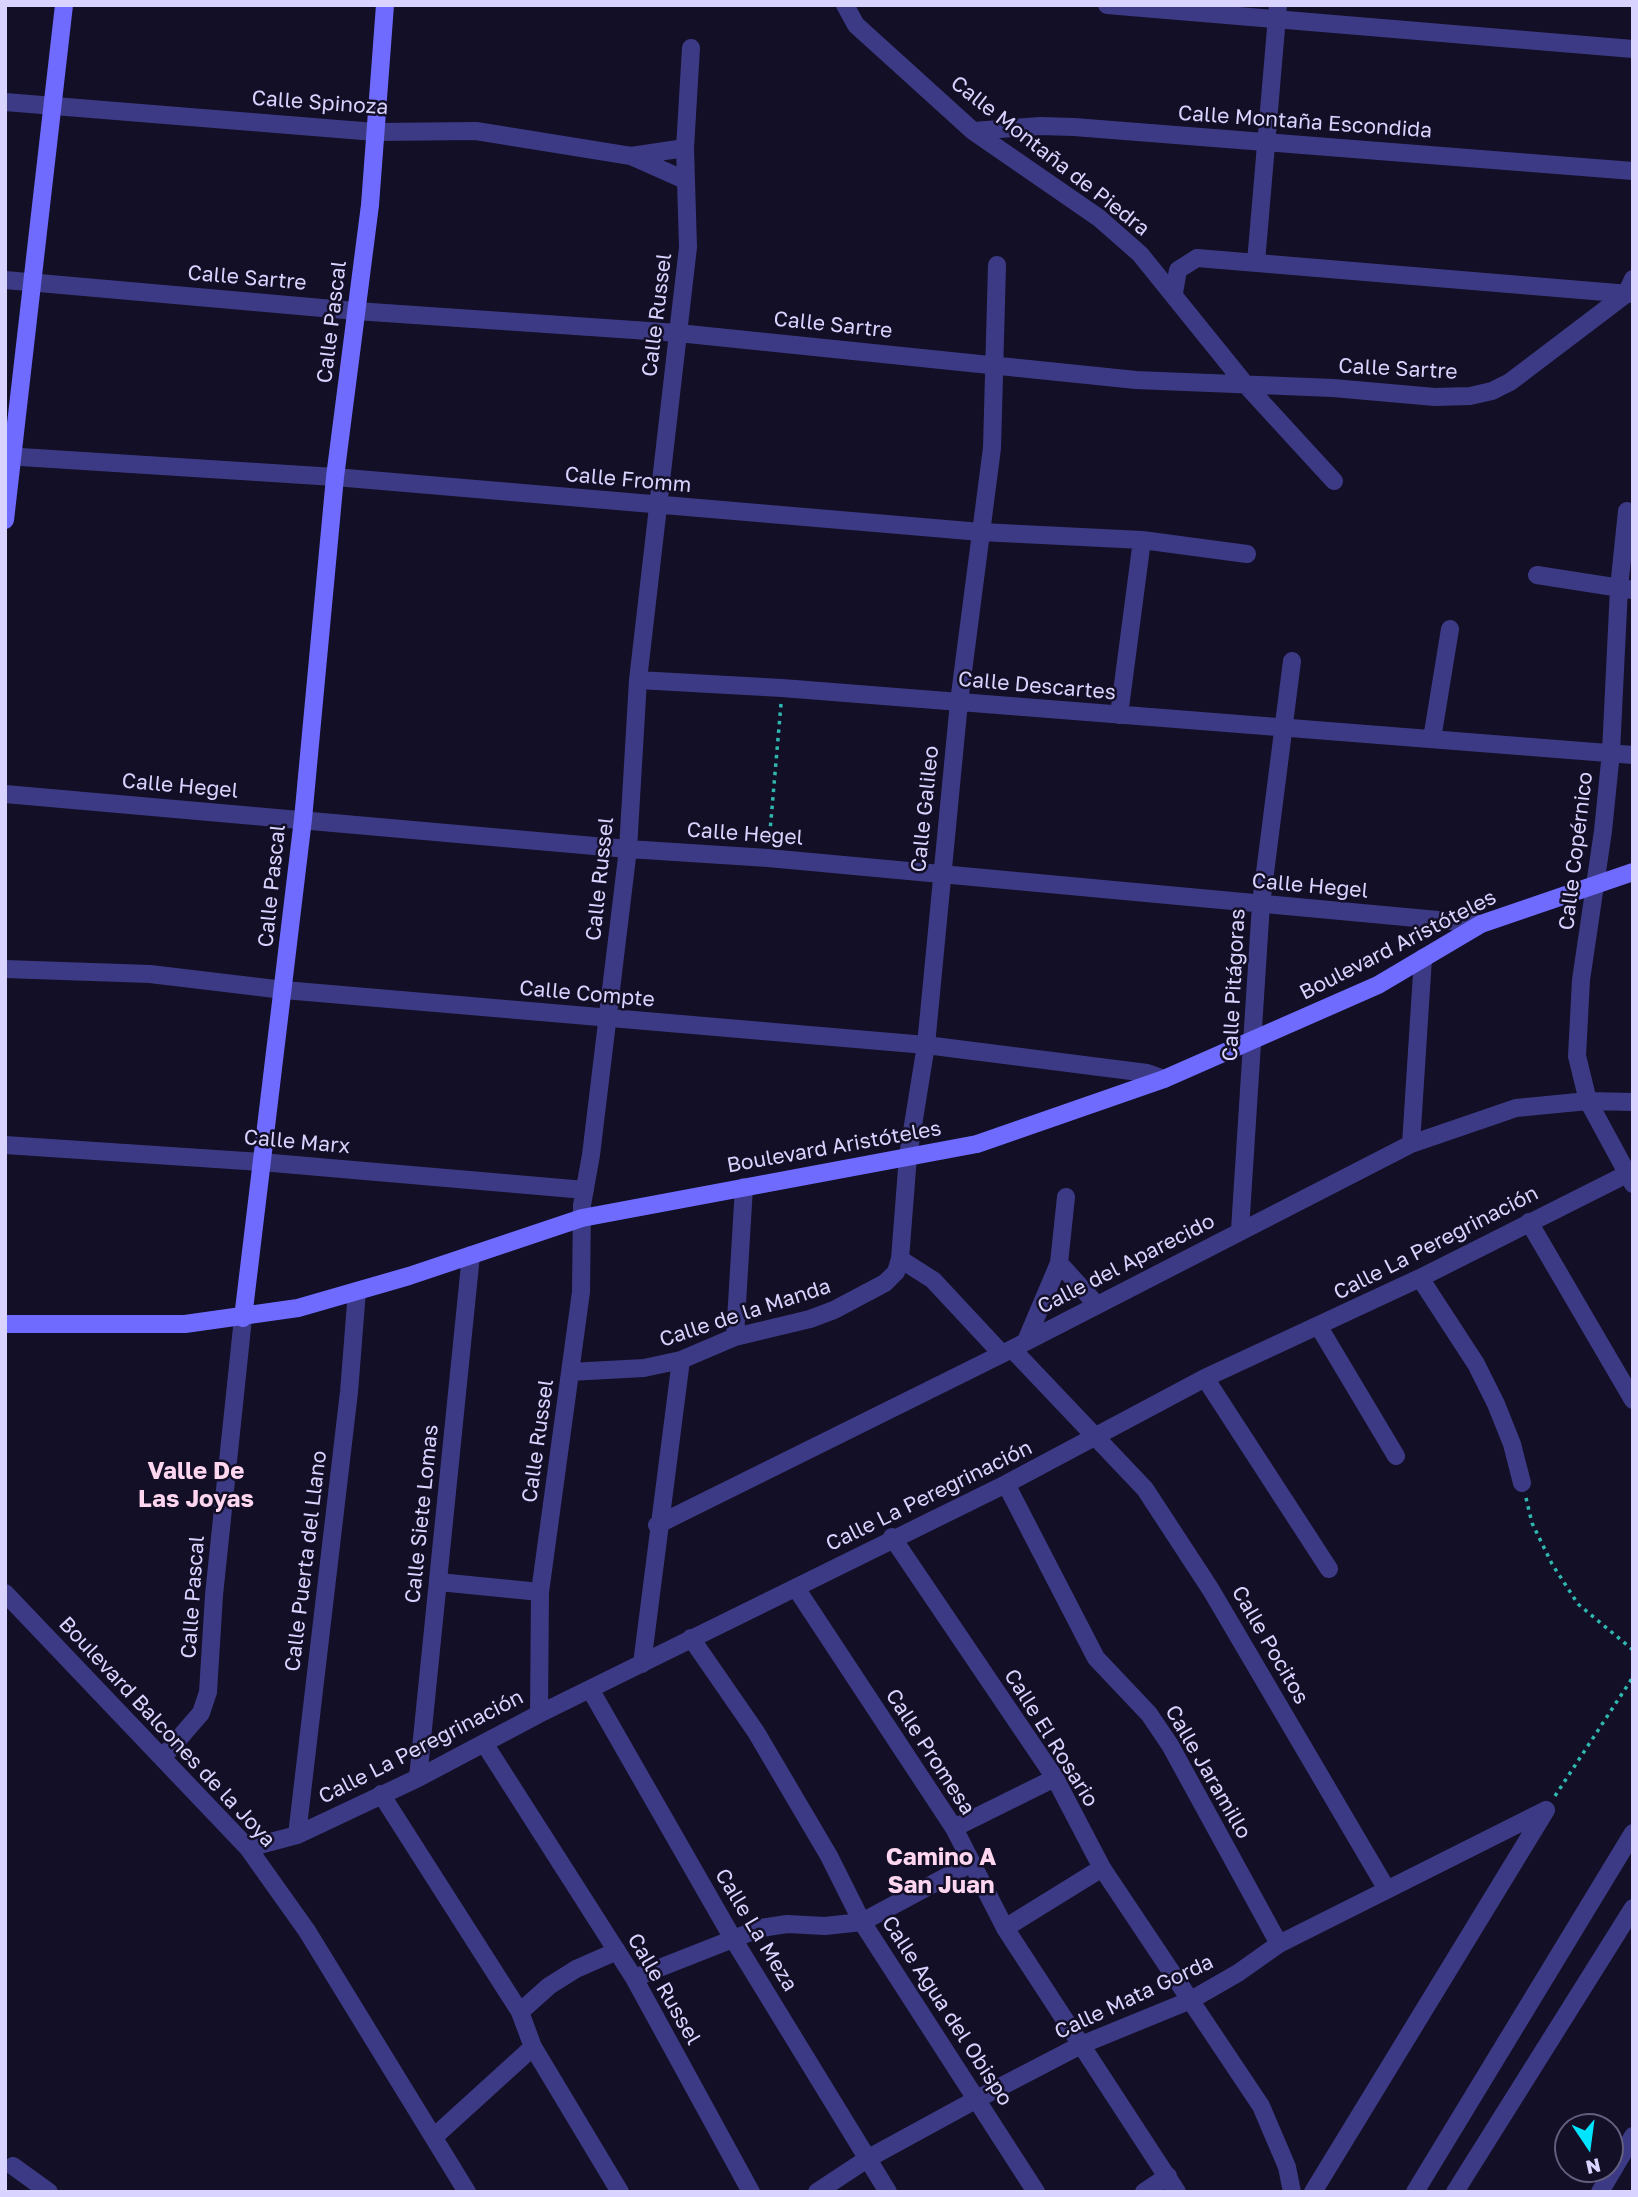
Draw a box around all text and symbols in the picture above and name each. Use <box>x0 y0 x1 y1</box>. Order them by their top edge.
street label: Calle Montaña de Piedra <box>946 71 1154 241</box>
street label: Calle Spinoza <box>251 86 389 120</box>
street label: Calle Montaña Escondida <box>1177 101 1433 143</box>
street label: Calle Russel <box>637 252 677 378</box>
street label: Calle Pascal <box>312 259 352 385</box>
street label: Calle Sartre <box>186 260 308 296</box>
street label: Calle Sartre <box>772 306 894 344</box>
street label: Calle Sartre <box>1338 353 1458 385</box>
street label: Calle Fromm <box>564 462 692 498</box>
street label: Calle Descartes <box>957 667 1117 705</box>
street label: Calle Galileo <box>906 744 944 874</box>
street label: Calle Hegel <box>121 768 239 804</box>
street label: Calle Copérnico <box>1554 770 1598 932</box>
street label: Calle Russel <box>581 816 619 942</box>
street label: Calle Hegel <box>686 817 804 851</box>
street label: Calle Pascal <box>253 823 291 949</box>
street label: Calle Hegel <box>1251 868 1369 904</box>
street label: Boulevard Aristóteles <box>1296 884 1500 1006</box>
street label: Calle Pitágoras <box>1217 908 1251 1062</box>
street label: Calle Compte <box>518 976 656 1012</box>
street label: Boulevard Aristóteles <box>725 1116 943 1178</box>
street label: Calle Marx <box>243 1125 351 1159</box>
street label: Calle La Peregrinación <box>1330 1180 1542 1306</box>
street label: Calle del Aparecido <box>1033 1208 1219 1320</box>
street label: Calle de la Manda <box>656 1273 834 1353</box>
street label: Calle Russel <box>517 1378 559 1504</box>
street label: Calle Siete Lomas <box>400 1423 444 1605</box>
street label: Calle La Peregrinación <box>822 1435 1036 1557</box>
street label: Calle Puerta del Llano <box>280 1449 332 1673</box>
district label: Valle De Las Joyas <box>138 1457 254 1513</box>
street label: Calle Pascal <box>176 1535 210 1659</box>
street label: Calle Pocitos <box>1226 1581 1314 1709</box>
street label: Boulevard Balcones de la Joya <box>54 1612 280 1852</box>
street label: Calle El Rosario <box>999 1664 1103 1812</box>
street label: Calle La Peregrinación <box>315 1684 527 1810</box>
street label: Calle Promesa <box>880 1684 980 1820</box>
street label: Calle Jaramillo <box>1160 1701 1256 1843</box>
district label: Camino A San Juan <box>886 1843 996 1899</box>
street label: Calle La Meza <box>709 1864 803 1996</box>
street label: Calle Agua del Obispo <box>876 1911 1018 2111</box>
street label: Calle Russel <box>622 1929 706 2049</box>
street label: Calle Mata Gorda <box>1051 1949 1217 2045</box>
north arrow <box>1554 2113 1624 2183</box>
text: N <box>1584 2154 1603 2180</box>

